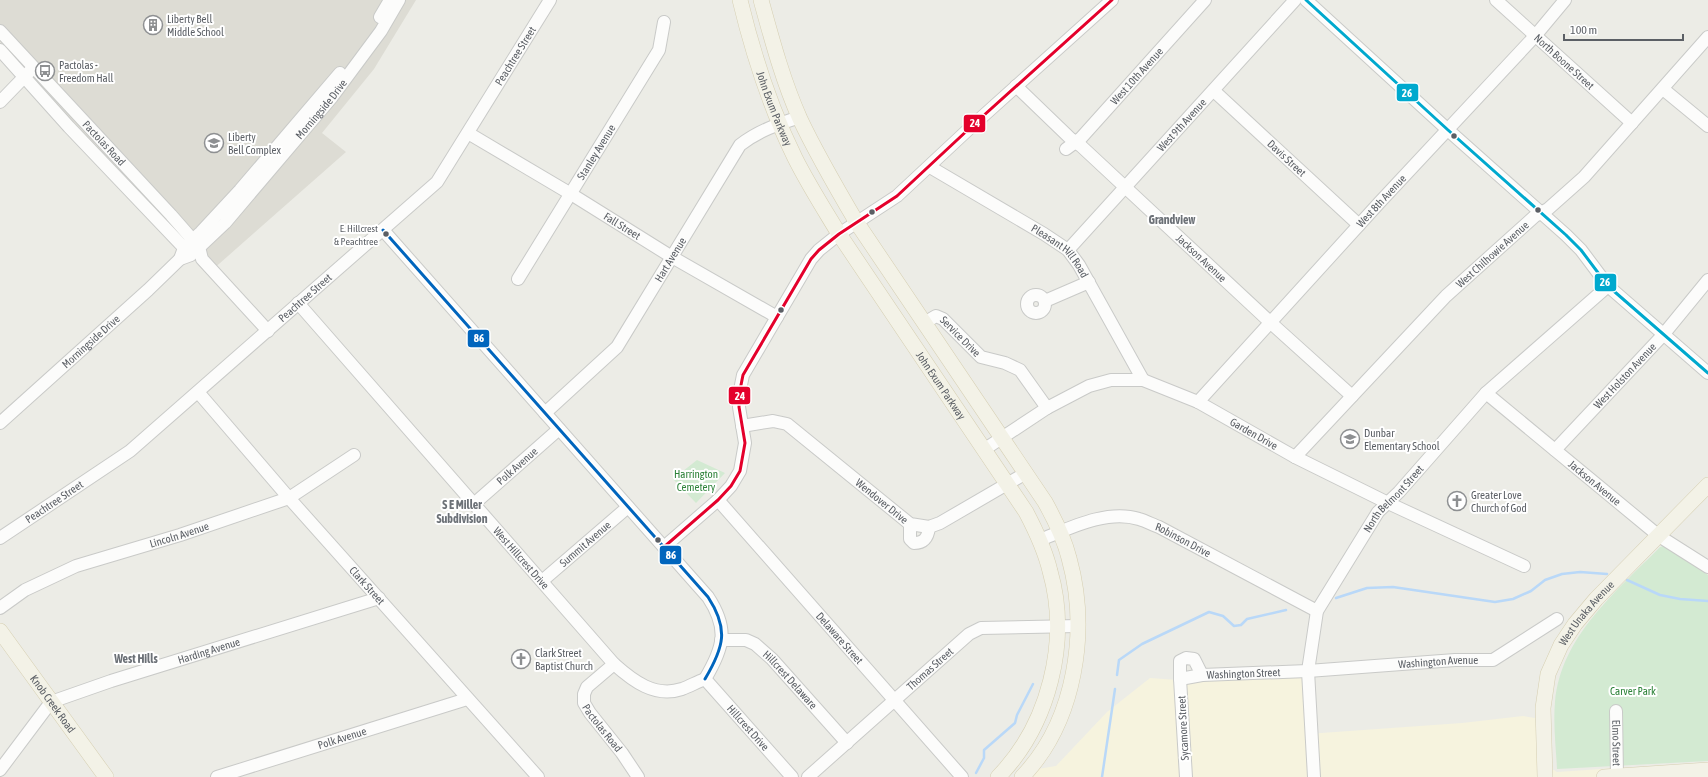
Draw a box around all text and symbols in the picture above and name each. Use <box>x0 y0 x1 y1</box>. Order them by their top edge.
place label: Liberty Bell Middle School <box>167 13 224 38</box>
building icon: Liberty Bell Middle School <box>142 14 164 36</box>
scale bar <box>1564 16 1683 42</box>
text: 100 m <box>1570 23 1597 37</box>
street label: Peachtree Street <box>493 24 538 88</box>
street label: North Boone Street <box>1532 32 1597 92</box>
street label: West 10th Avenue <box>1108 45 1165 107</box>
place label: Pactolas - Freedom Hall <box>59 59 114 84</box>
bus stop icon: Pactolas - Freedom Hall <box>34 60 56 82</box>
street label: John Exum Parkway <box>754 70 795 148</box>
street label: Morningside Drive <box>293 77 349 141</box>
line badge: 26 <box>1396 83 1419 102</box>
text: 26 <box>1402 87 1412 99</box>
street label: West 9th Avenue <box>1155 96 1209 154</box>
line badge: 24 <box>963 114 986 133</box>
text: 24 <box>970 117 980 129</box>
street label: Pactolas Road <box>80 118 128 168</box>
street label: Stanley Avenue <box>575 122 618 182</box>
place label: Liberty Bell Complex <box>228 131 281 156</box>
unlabelled marker <box>1449 131 1459 141</box>
school or university icon: Liberty Bell Complex <box>203 132 225 154</box>
street label: Davis Street <box>1265 138 1308 179</box>
street label: West 8th Avenue <box>1354 172 1408 230</box>
unlabelled marker <box>1533 205 1543 215</box>
unlabelled marker <box>867 207 877 217</box>
street label: Fall Street <box>602 210 643 242</box>
district label: Grandview <box>1149 213 1196 227</box>
street label: West Chilhowie Avenue <box>1454 219 1531 290</box>
street label: Pleasant Hill Road <box>1029 222 1091 280</box>
place label: E. Hillcrest & Peachtree <box>334 223 378 247</box>
marker: E. Hillcrest & Peachtree <box>381 229 391 239</box>
street label: Jackson Avenue <box>1174 232 1229 284</box>
street label: Hart Avenue <box>652 235 688 284</box>
street label: Peachtree Street <box>276 271 334 324</box>
line badge: 26 <box>1594 273 1617 292</box>
text: 26 <box>1600 276 1610 288</box>
unlabelled marker <box>776 305 786 315</box>
street label: Morningside Drive <box>59 312 122 370</box>
street label: Service Drive <box>938 314 983 359</box>
line badge: 86 <box>467 329 490 348</box>
text: 86 <box>474 332 484 344</box>
street label: West Holston Avenue <box>1591 340 1658 411</box>
street label: John Exum Parkway <box>914 349 968 422</box>
line badge: 24 <box>728 386 751 405</box>
text: 24 <box>735 390 745 402</box>
street label: Garden Drive <box>1228 415 1280 452</box>
place label: Dunbar Elementary School <box>1364 427 1440 452</box>
school or university icon: Dunbar Elementary School <box>1339 428 1361 450</box>
street label: Polk Avenue <box>494 445 540 487</box>
street label: Jackson Avenue <box>1566 458 1623 508</box>
street label: North Belmont Street <box>1361 463 1426 535</box>
park label: Harrington Cemetery <box>674 468 718 493</box>
street label: Wendover Drive <box>853 476 910 526</box>
street label: Peachtree Street <box>23 478 85 525</box>
place label: Greater Love Church of God <box>1471 489 1527 514</box>
church icon: Greater Love Church of God <box>1446 490 1468 512</box>
district label: S E Miller Subdivision <box>436 498 488 526</box>
street label: Summit Avenue <box>557 519 613 569</box>
street label: Lincoln Avenue <box>148 520 210 550</box>
street label: Robinson Drive <box>1154 520 1213 559</box>
street label: West Hillcrest Drive <box>491 525 552 591</box>
unlabelled marker <box>653 535 663 545</box>
line badge: 86 <box>659 545 682 565</box>
text: 86 <box>666 549 676 561</box>
street label: Clark Street <box>347 564 387 607</box>
street label: West Unaka Avenue <box>1556 578 1616 648</box>
street label: Delaware Street <box>814 610 866 666</box>
street label: Harding Avenue <box>176 635 241 666</box>
street label: Thomas Street <box>904 645 955 692</box>
place label: Clark Street Baptist Church <box>535 647 593 672</box>
church icon: Clark Street Baptist Church <box>510 648 532 670</box>
street label: Hillcrest Delaware <box>761 648 820 711</box>
district label: West Hills <box>113 652 158 666</box>
street label: Washington Avenue <box>1398 654 1478 670</box>
street label: Washington Street <box>1206 666 1281 681</box>
street label: Knob Creek Road <box>28 673 78 735</box>
park label: Carver Park <box>1610 685 1656 697</box>
street label: Sycamore Street <box>1175 695 1191 761</box>
street label: Pactolas Road <box>580 702 625 754</box>
street label: Hillcrest Drive <box>725 702 772 753</box>
street label: Elmo Street <box>1610 720 1623 766</box>
street label: Polk Avenue <box>316 725 368 751</box>

